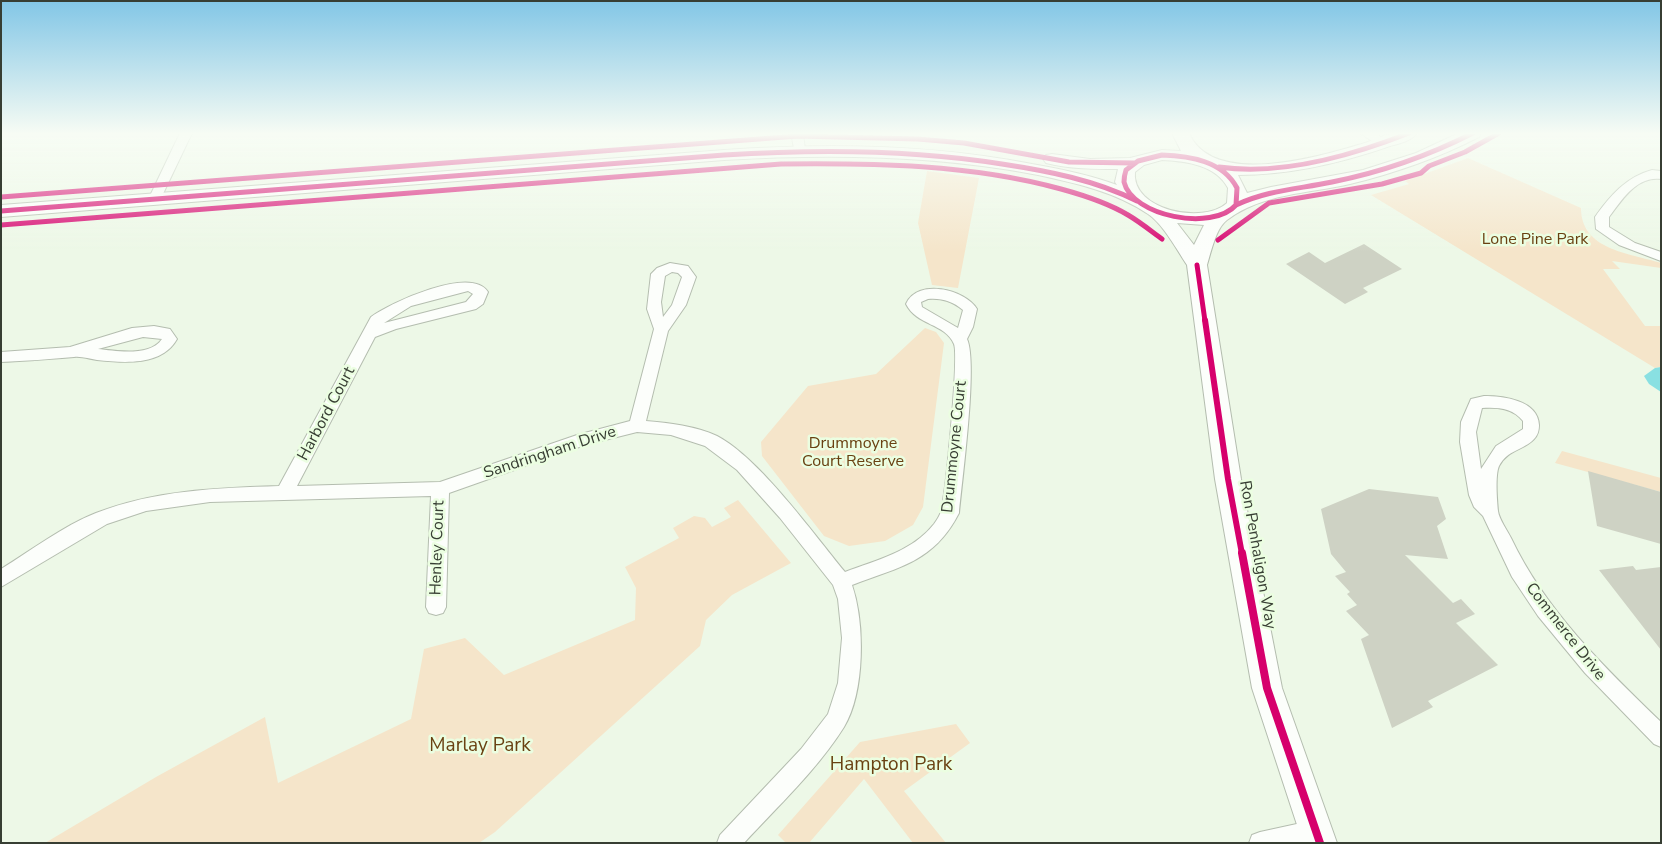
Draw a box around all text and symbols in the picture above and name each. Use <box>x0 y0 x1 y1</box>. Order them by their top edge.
park label: Lone Pine Park <box>1482 230 1588 250</box>
street label: Harbord Court <box>294 364 360 464</box>
street label: Drummoyne Court <box>939 380 971 514</box>
street label: Sandringham Drive <box>481 423 619 483</box>
park label: Drummoyne Court Reserve <box>802 434 904 472</box>
street label: Ron Penhaligon Way <box>1234 479 1280 631</box>
street label: Henley Court <box>427 500 449 596</box>
street label: Commerce Drive <box>1521 579 1609 685</box>
park label: Marlay Park <box>429 735 531 757</box>
park label: Hampton Park <box>830 754 952 776</box>

